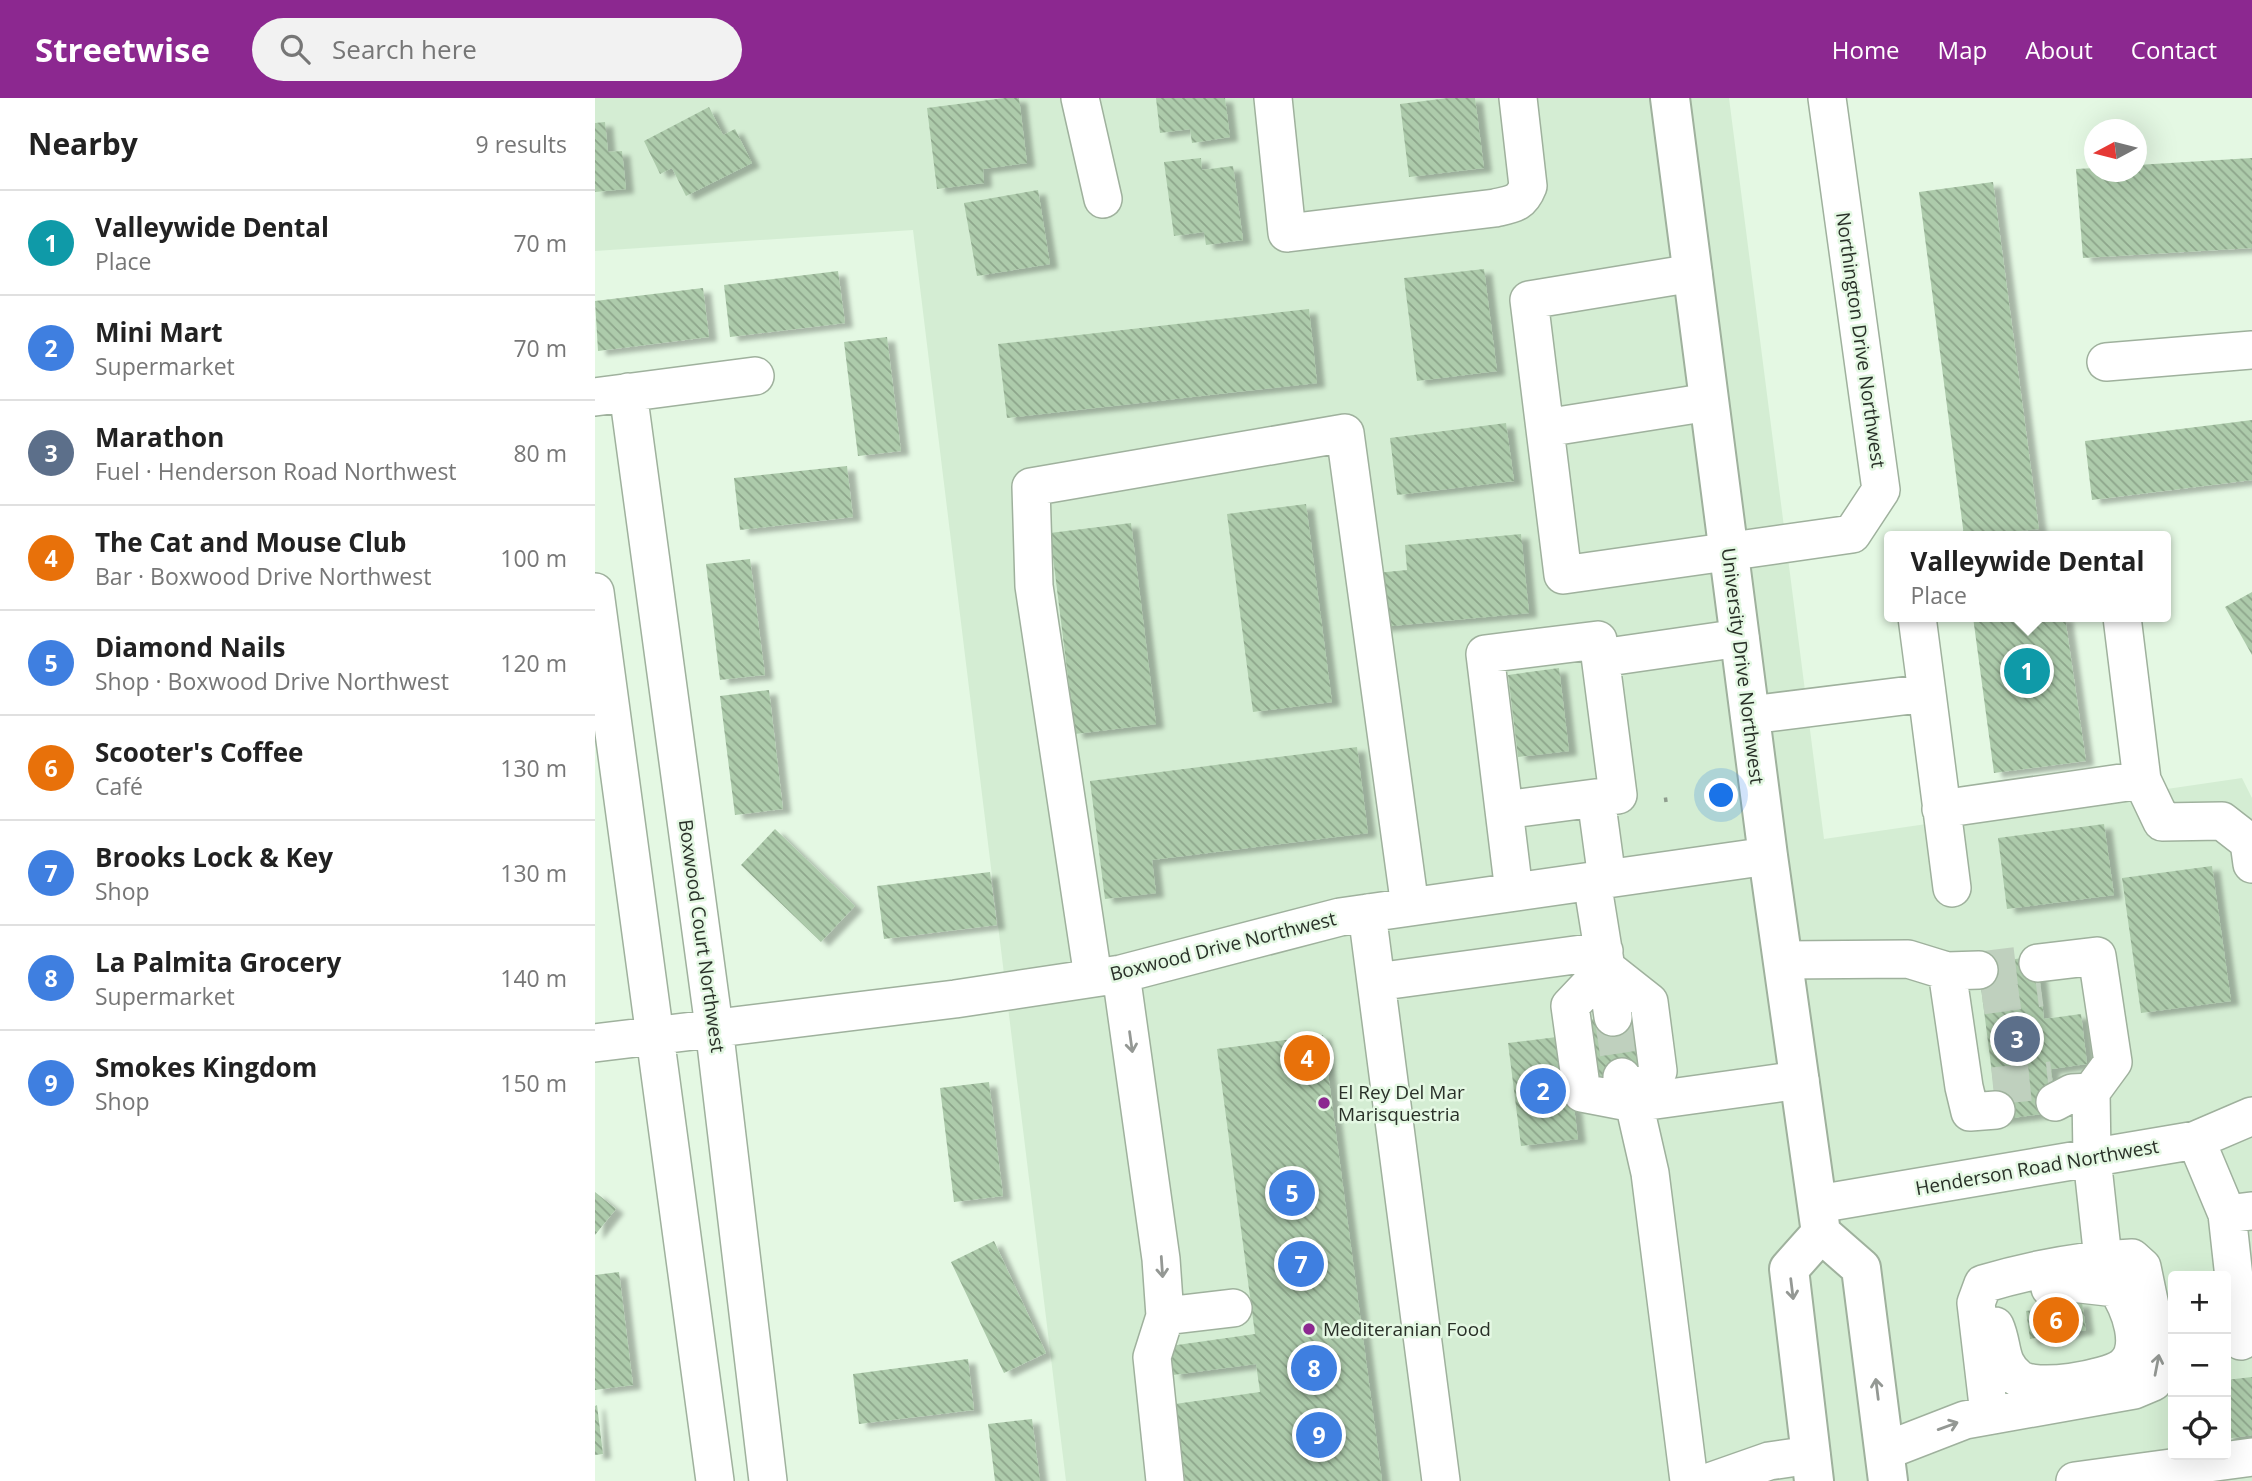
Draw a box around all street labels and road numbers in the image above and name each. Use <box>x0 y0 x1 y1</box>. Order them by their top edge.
street label: Northington Drive Northwest <box>1830 210 1892 470</box>
street label: University Drive Northwest <box>1716 546 1770 786</box>
street label: Boxwood Court Northwest <box>673 818 731 1055</box>
street label: Boxwood Drive Northwest <box>1107 905 1339 987</box>
street label: Henderson Road Northwest <box>1913 1133 2161 1201</box>

